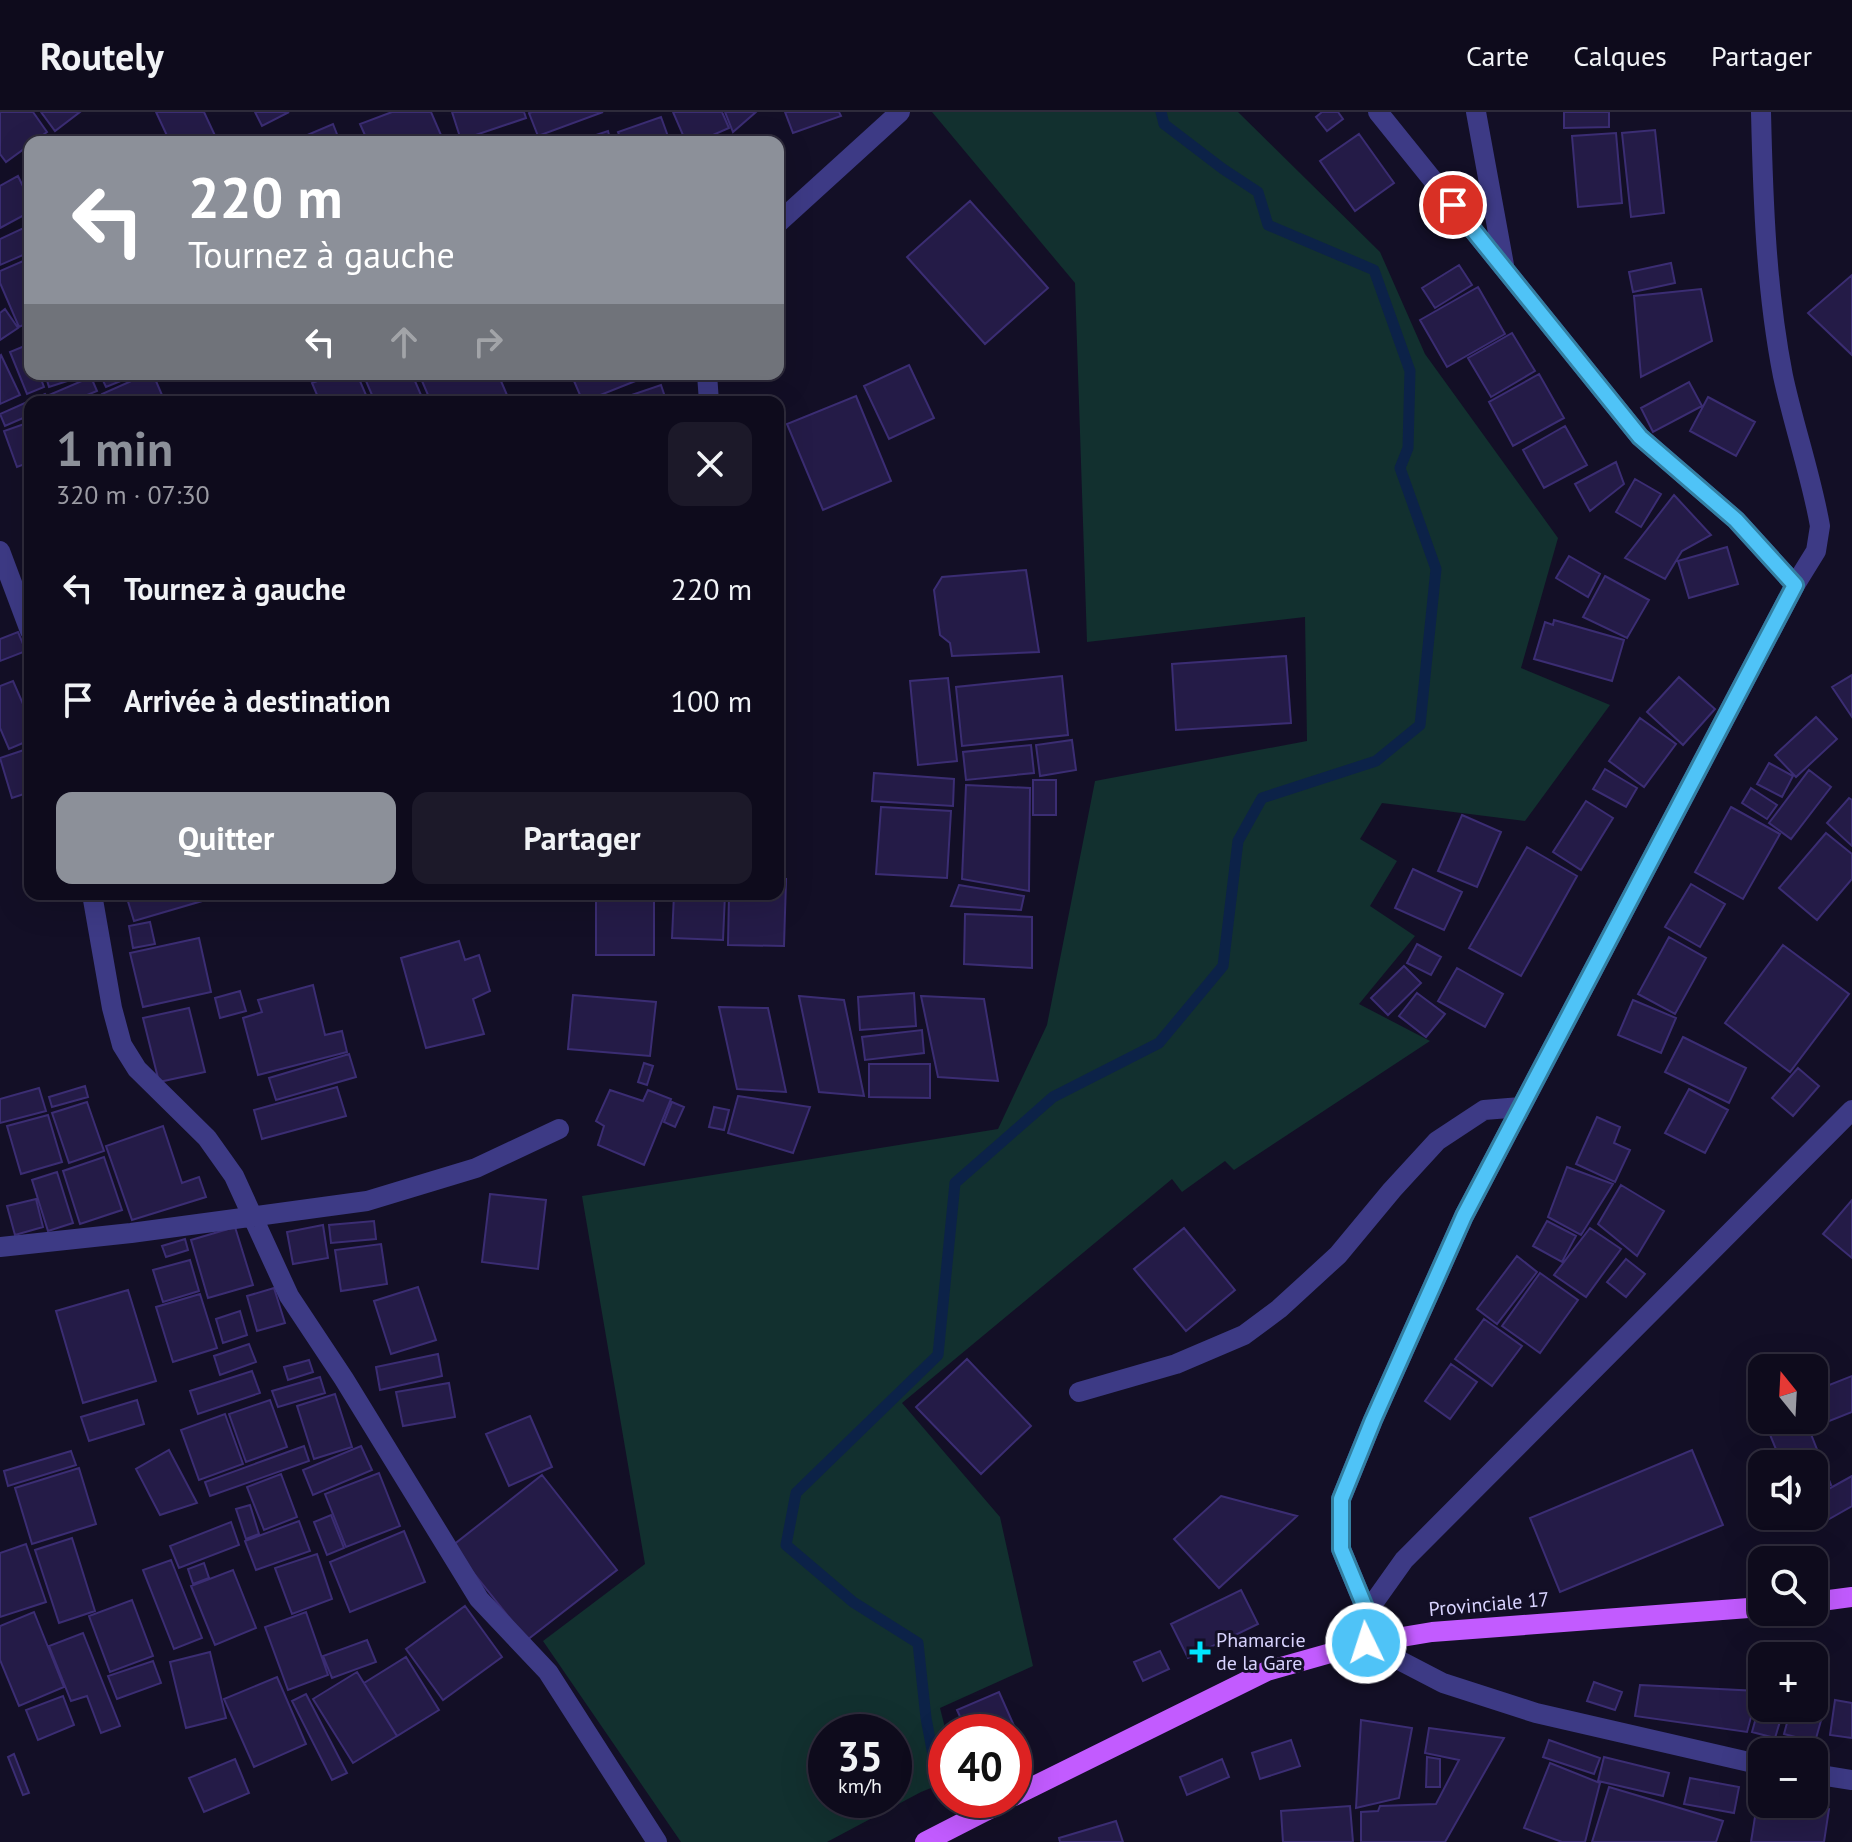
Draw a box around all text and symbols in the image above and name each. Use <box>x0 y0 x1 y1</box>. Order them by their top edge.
text: Routely <box>40 31 164 80</box>
text: Carte <box>1466 37 1529 74</box>
text: Calques <box>1573 37 1667 74</box>
text: Partager <box>1711 37 1812 74</box>
text: 220 m <box>188 161 343 233</box>
icon: left <box>56 168 160 272</box>
pin <box>1419 171 1487 239</box>
icon: arrive <box>1431 183 1475 227</box>
text: Tournez à gauche <box>188 231 455 278</box>
icon: left <box>298 320 342 364</box>
icon: ahead <box>382 320 426 364</box>
icon: right <box>466 320 510 364</box>
text: 1 min <box>56 417 173 479</box>
button: close <box>668 422 752 506</box>
text: 320 m · 07:30 <box>56 478 210 511</box>
icon: left <box>56 566 100 610</box>
text: Tournez à gauche <box>124 569 346 608</box>
text: 220 m <box>671 569 752 608</box>
icon: arrive <box>56 678 100 722</box>
text: Arrivée à destination <box>124 681 391 720</box>
text: 100 m <box>671 681 752 720</box>
button: Quitter <box>56 792 396 884</box>
button: Partager <box>412 792 752 884</box>
north arrow <box>1748 1354 1828 1434</box>
map controls <box>1748 1354 1828 1818</box>
button: sound <box>1748 1450 1828 1530</box>
button: search <box>1748 1546 1828 1626</box>
street label: Provinciale 17 <box>1428 1586 1550 1622</box>
position arrow <box>1324 1601 1408 1685</box>
place label: Phamarcie de la Gare <box>1216 1627 1306 1676</box>
button: + <box>1748 1642 1828 1722</box>
marker: Phamarcie de la Gare <box>1191 1643 1209 1661</box>
speed limit sign: 40 <box>928 1714 1032 1818</box>
text: 35 <box>837 1730 883 1782</box>
button: − <box>1748 1738 1828 1818</box>
text: km/h <box>838 1773 882 1799</box>

